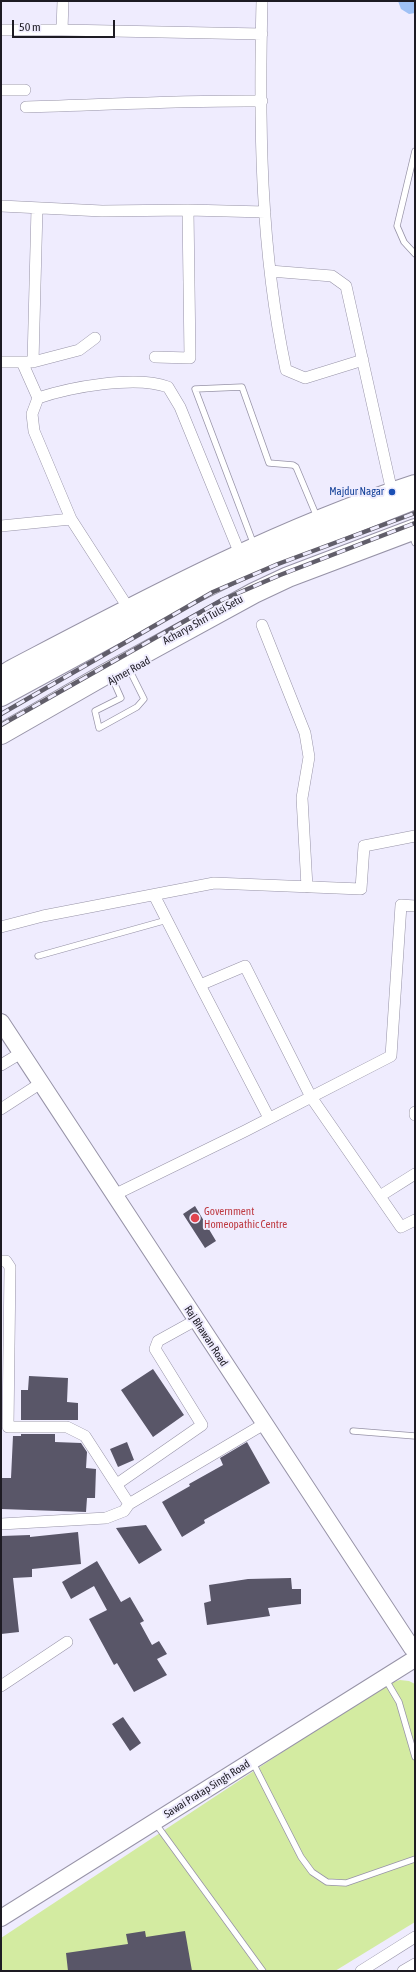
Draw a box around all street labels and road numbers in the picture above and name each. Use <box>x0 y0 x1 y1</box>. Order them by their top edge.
street label: Acharya Shri Tulsi Setu <box>160 592 246 648</box>
street label: Ajmer Road <box>105 654 153 688</box>
street label: Raj Bhawan Road <box>181 1303 231 1369</box>
street label: Sawai Pratap Singh Road <box>162 1757 252 1821</box>

